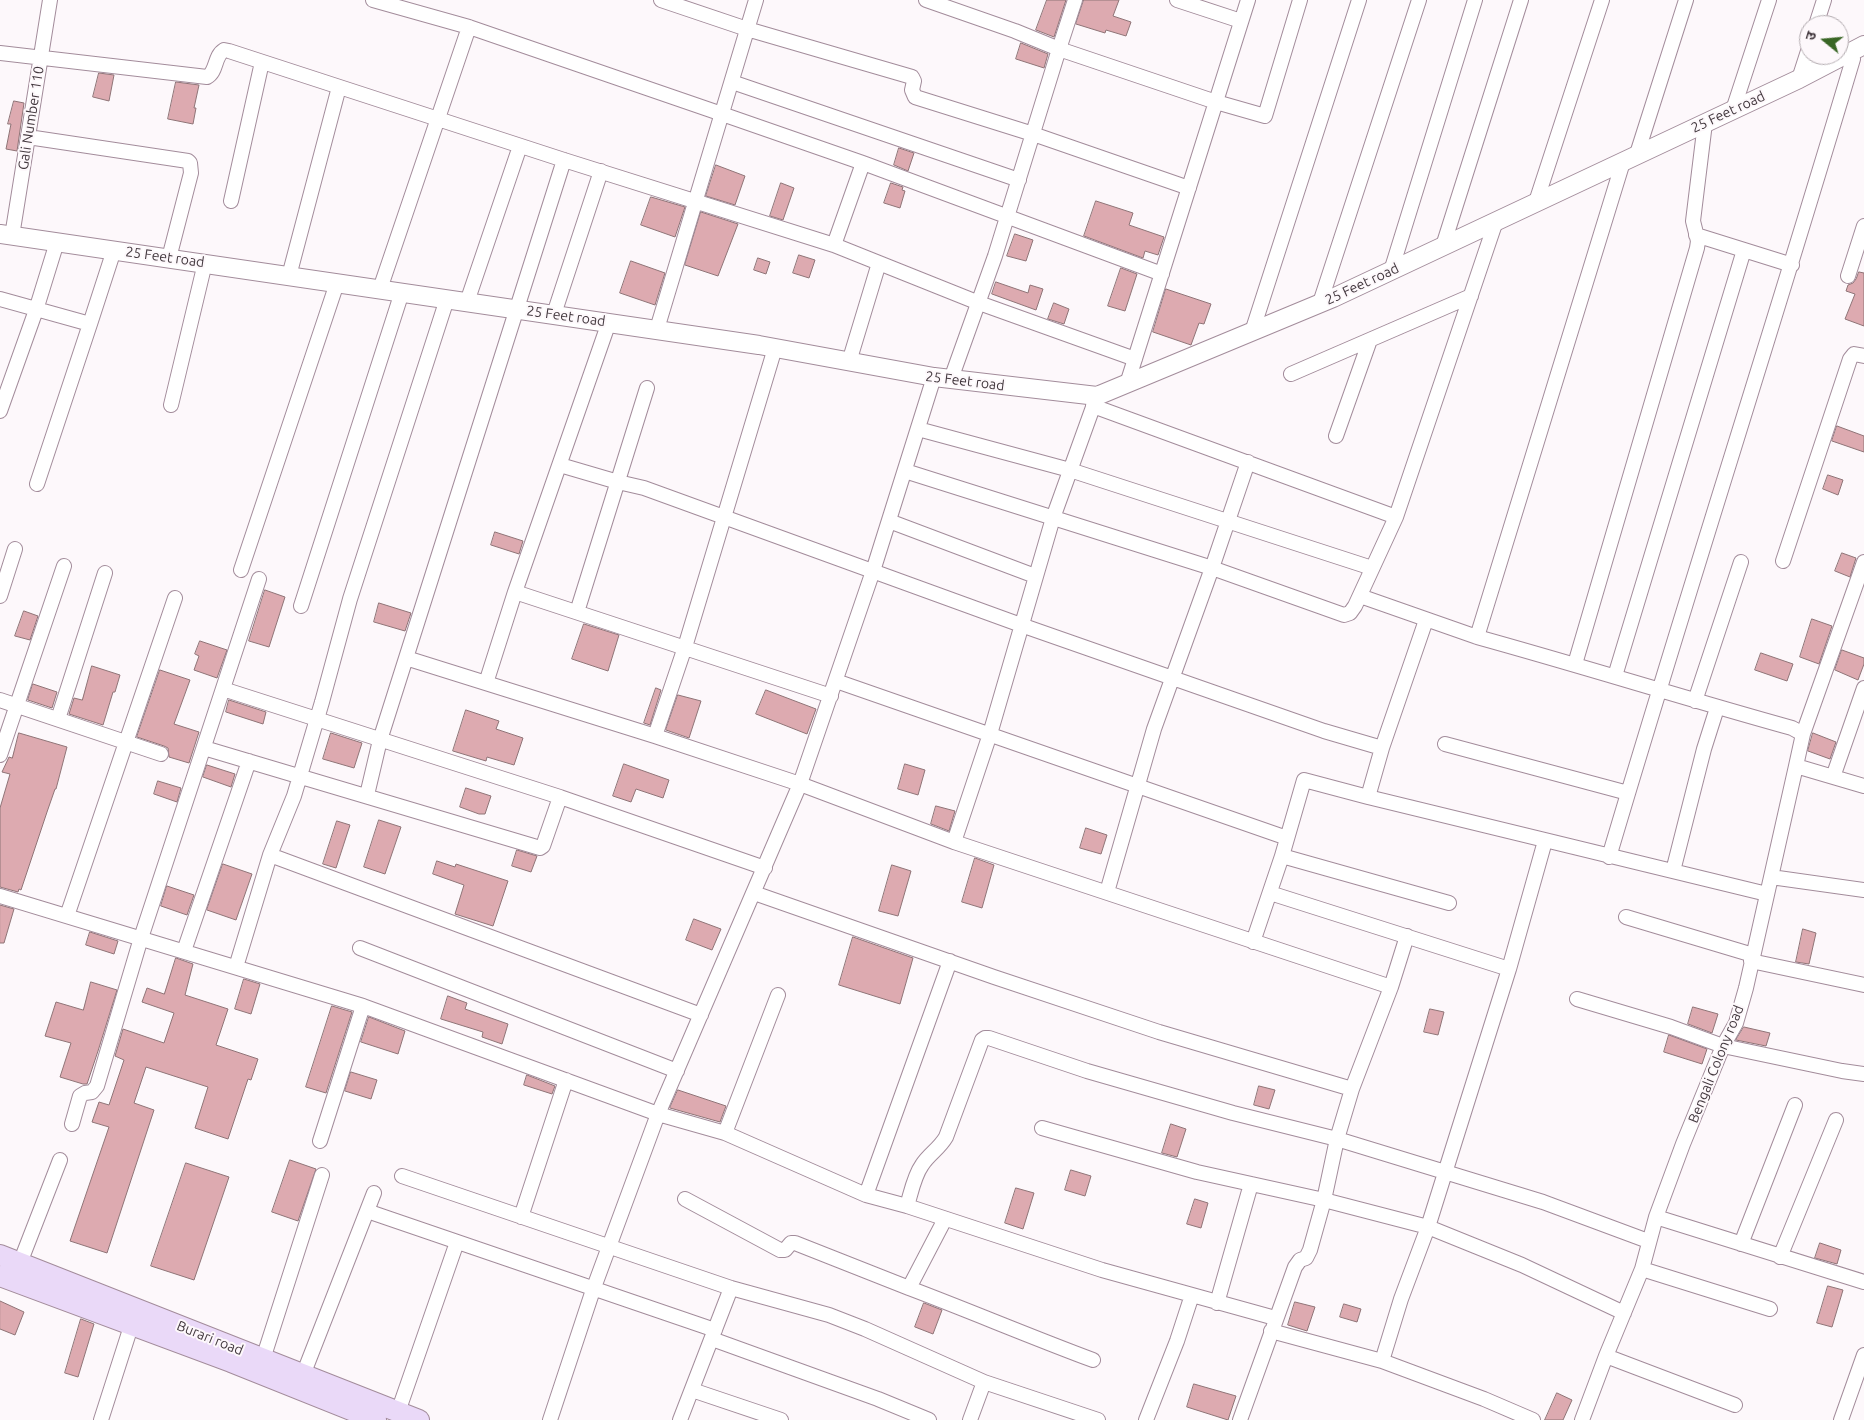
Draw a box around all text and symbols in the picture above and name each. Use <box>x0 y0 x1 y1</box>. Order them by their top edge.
north arrow <box>1799 15 1849 65</box>
text: उ <box>1802 30 1819 42</box>
street label: Gali Number 110 <box>14 65 48 171</box>
street label: 25 Feet road <box>1688 88 1768 136</box>
street label: 25 Feet road <box>125 243 205 271</box>
street label: 25 Feet road <box>1322 260 1402 308</box>
street label: 25 Feet road <box>526 302 606 330</box>
street label: 25 Feet road <box>925 368 1005 394</box>
street label: Bengali Colony road <box>1685 1003 1747 1125</box>
street label: Burari road <box>174 1317 246 1359</box>

